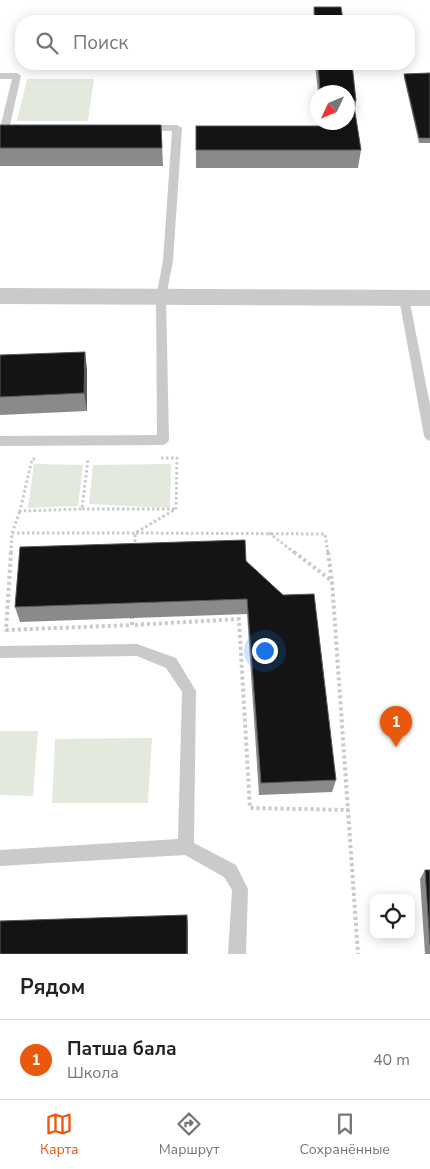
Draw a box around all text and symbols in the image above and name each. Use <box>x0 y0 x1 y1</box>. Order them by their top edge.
search box <box>15 15 415 70</box>
icon: search <box>33 29 61 57</box>
text: Поиск <box>73 30 128 56</box>
north arrow <box>310 85 355 130</box>
your location <box>252 638 278 664</box>
pin: 1 <box>380 706 412 747</box>
map controls <box>370 894 415 939</box>
button: locate <box>370 894 415 939</box>
text: Рядом <box>20 973 85 1001</box>
text: Патша бала <box>67 1036 177 1062</box>
text: 1 <box>31 1049 41 1071</box>
text: 40 m <box>373 1049 410 1071</box>
text: Школа <box>67 1062 119 1084</box>
tab: Карта <box>40 1110 79 1159</box>
tab: Маршрут <box>159 1110 219 1159</box>
tab: Сохранённые <box>299 1110 390 1159</box>

